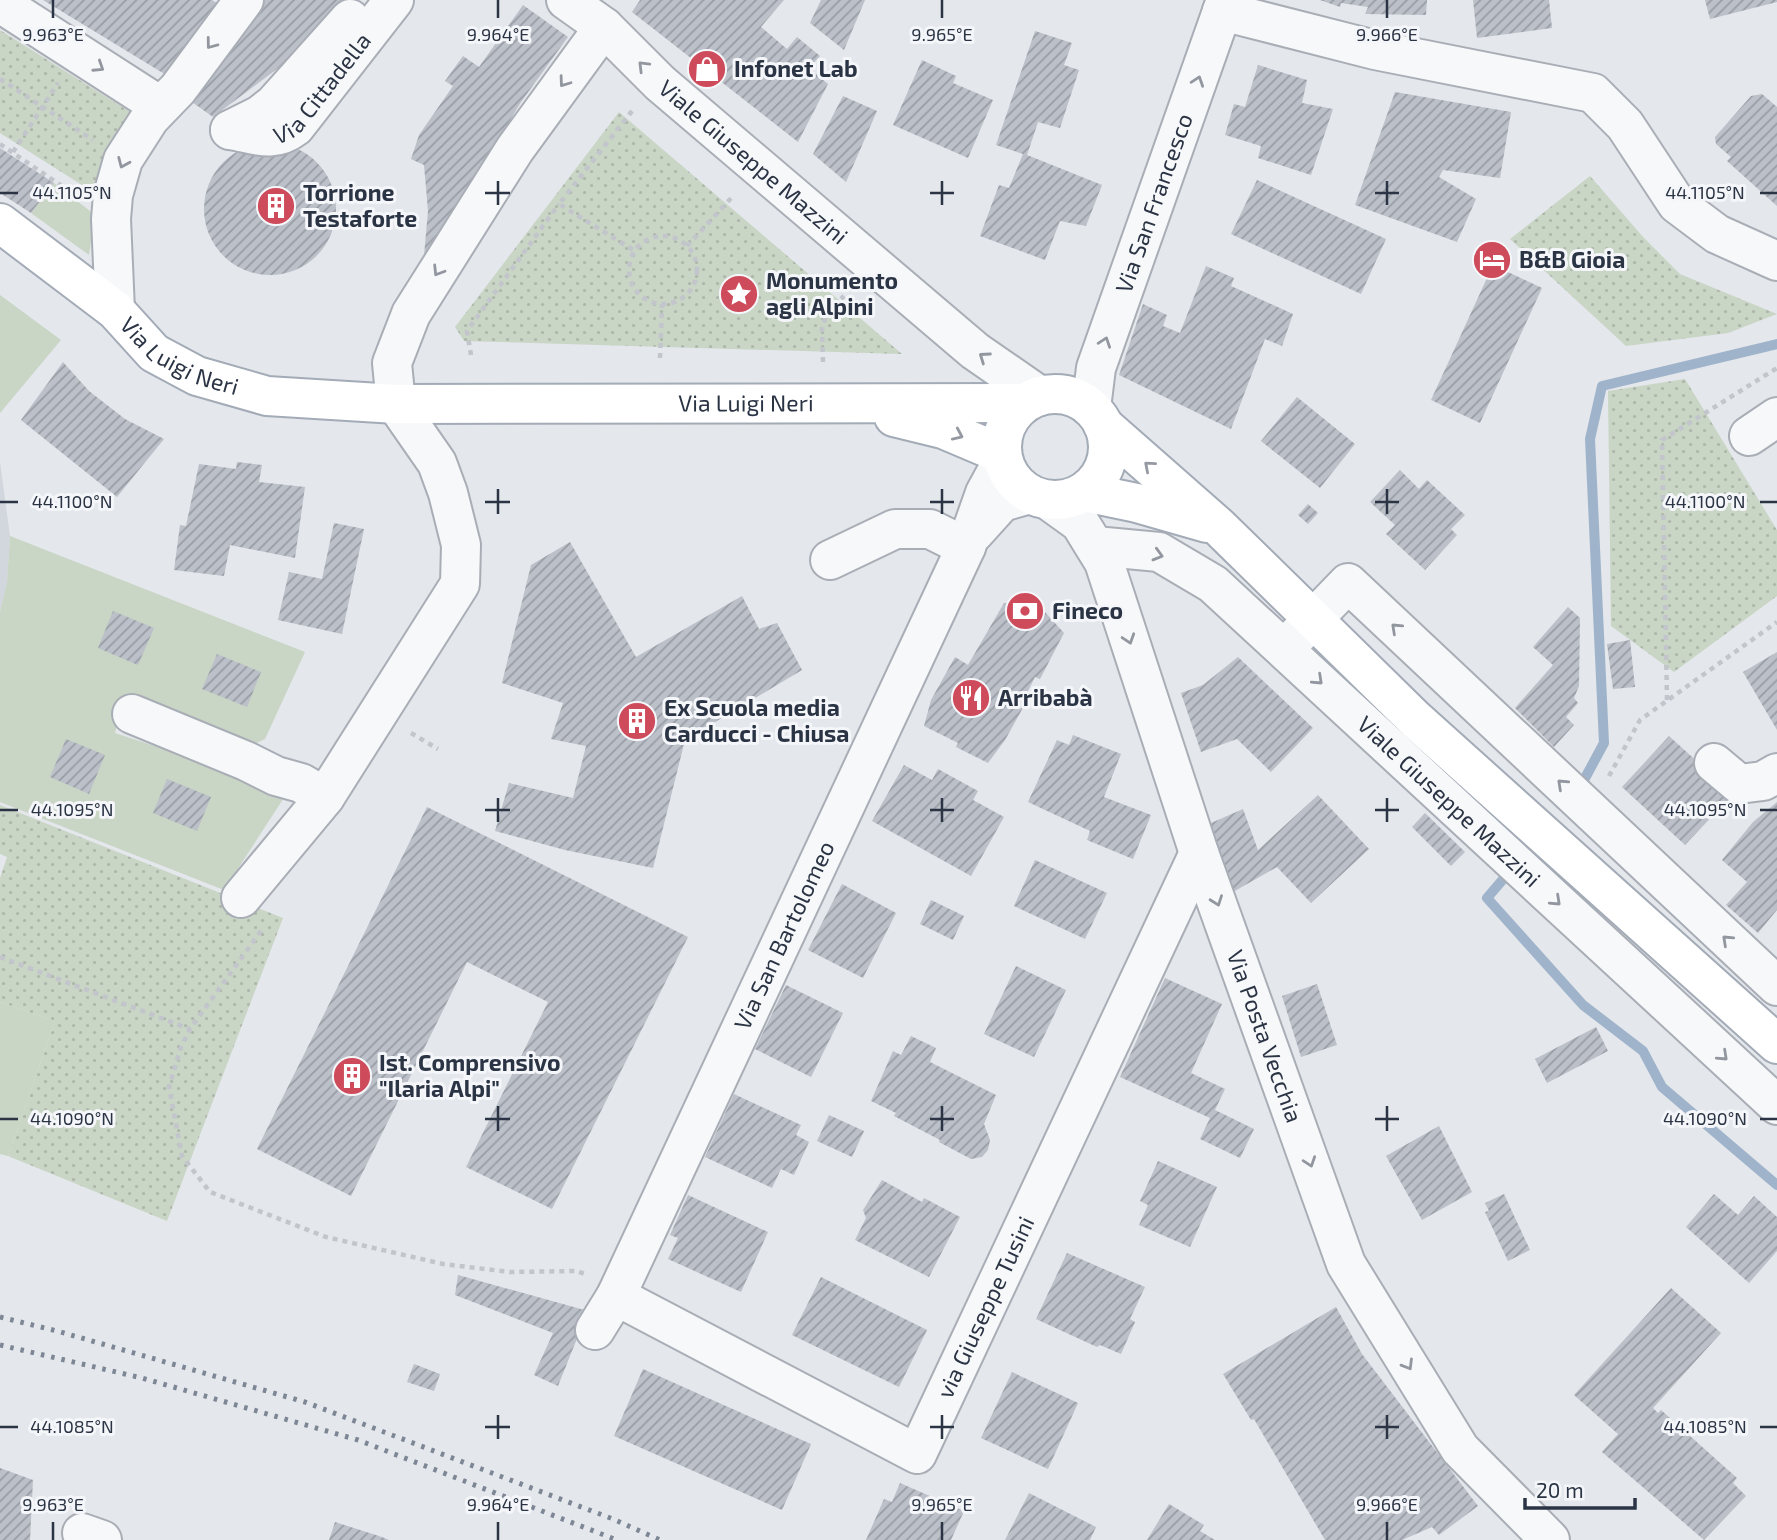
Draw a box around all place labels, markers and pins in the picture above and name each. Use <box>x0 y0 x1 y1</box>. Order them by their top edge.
shop icon: Infonet Lab <box>686 48 728 90</box>
place label: Infonet Lab <box>734 54 858 82</box>
place label: Torrione Testaforte <box>303 178 417 232</box>
building icon: Torrione Testaforte <box>255 185 297 227</box>
hotel icon: B&B Gioia <box>1471 239 1513 281</box>
place label: B&B Gioia <box>1519 245 1625 273</box>
place label: Monumento agli Alpini <box>766 266 898 320</box>
place icon: Monumento agli Alpini <box>718 273 760 315</box>
bank icon: Fineco <box>1004 590 1046 632</box>
place label: Fineco <box>1052 596 1123 624</box>
restaurant icon: Arribabà <box>950 677 992 719</box>
place label: Arribabà <box>998 683 1093 711</box>
place label: Ex Scuola media Carducci - Chiusa <box>664 693 849 747</box>
building icon: Ex Scuola media Carducci - Chiusa <box>616 700 658 742</box>
place label: Ist. Comprensivo "Ilaria Alpi" <box>379 1048 560 1102</box>
building icon: Ist. Comprensivo "Ilaria Alpi" <box>331 1055 373 1097</box>

